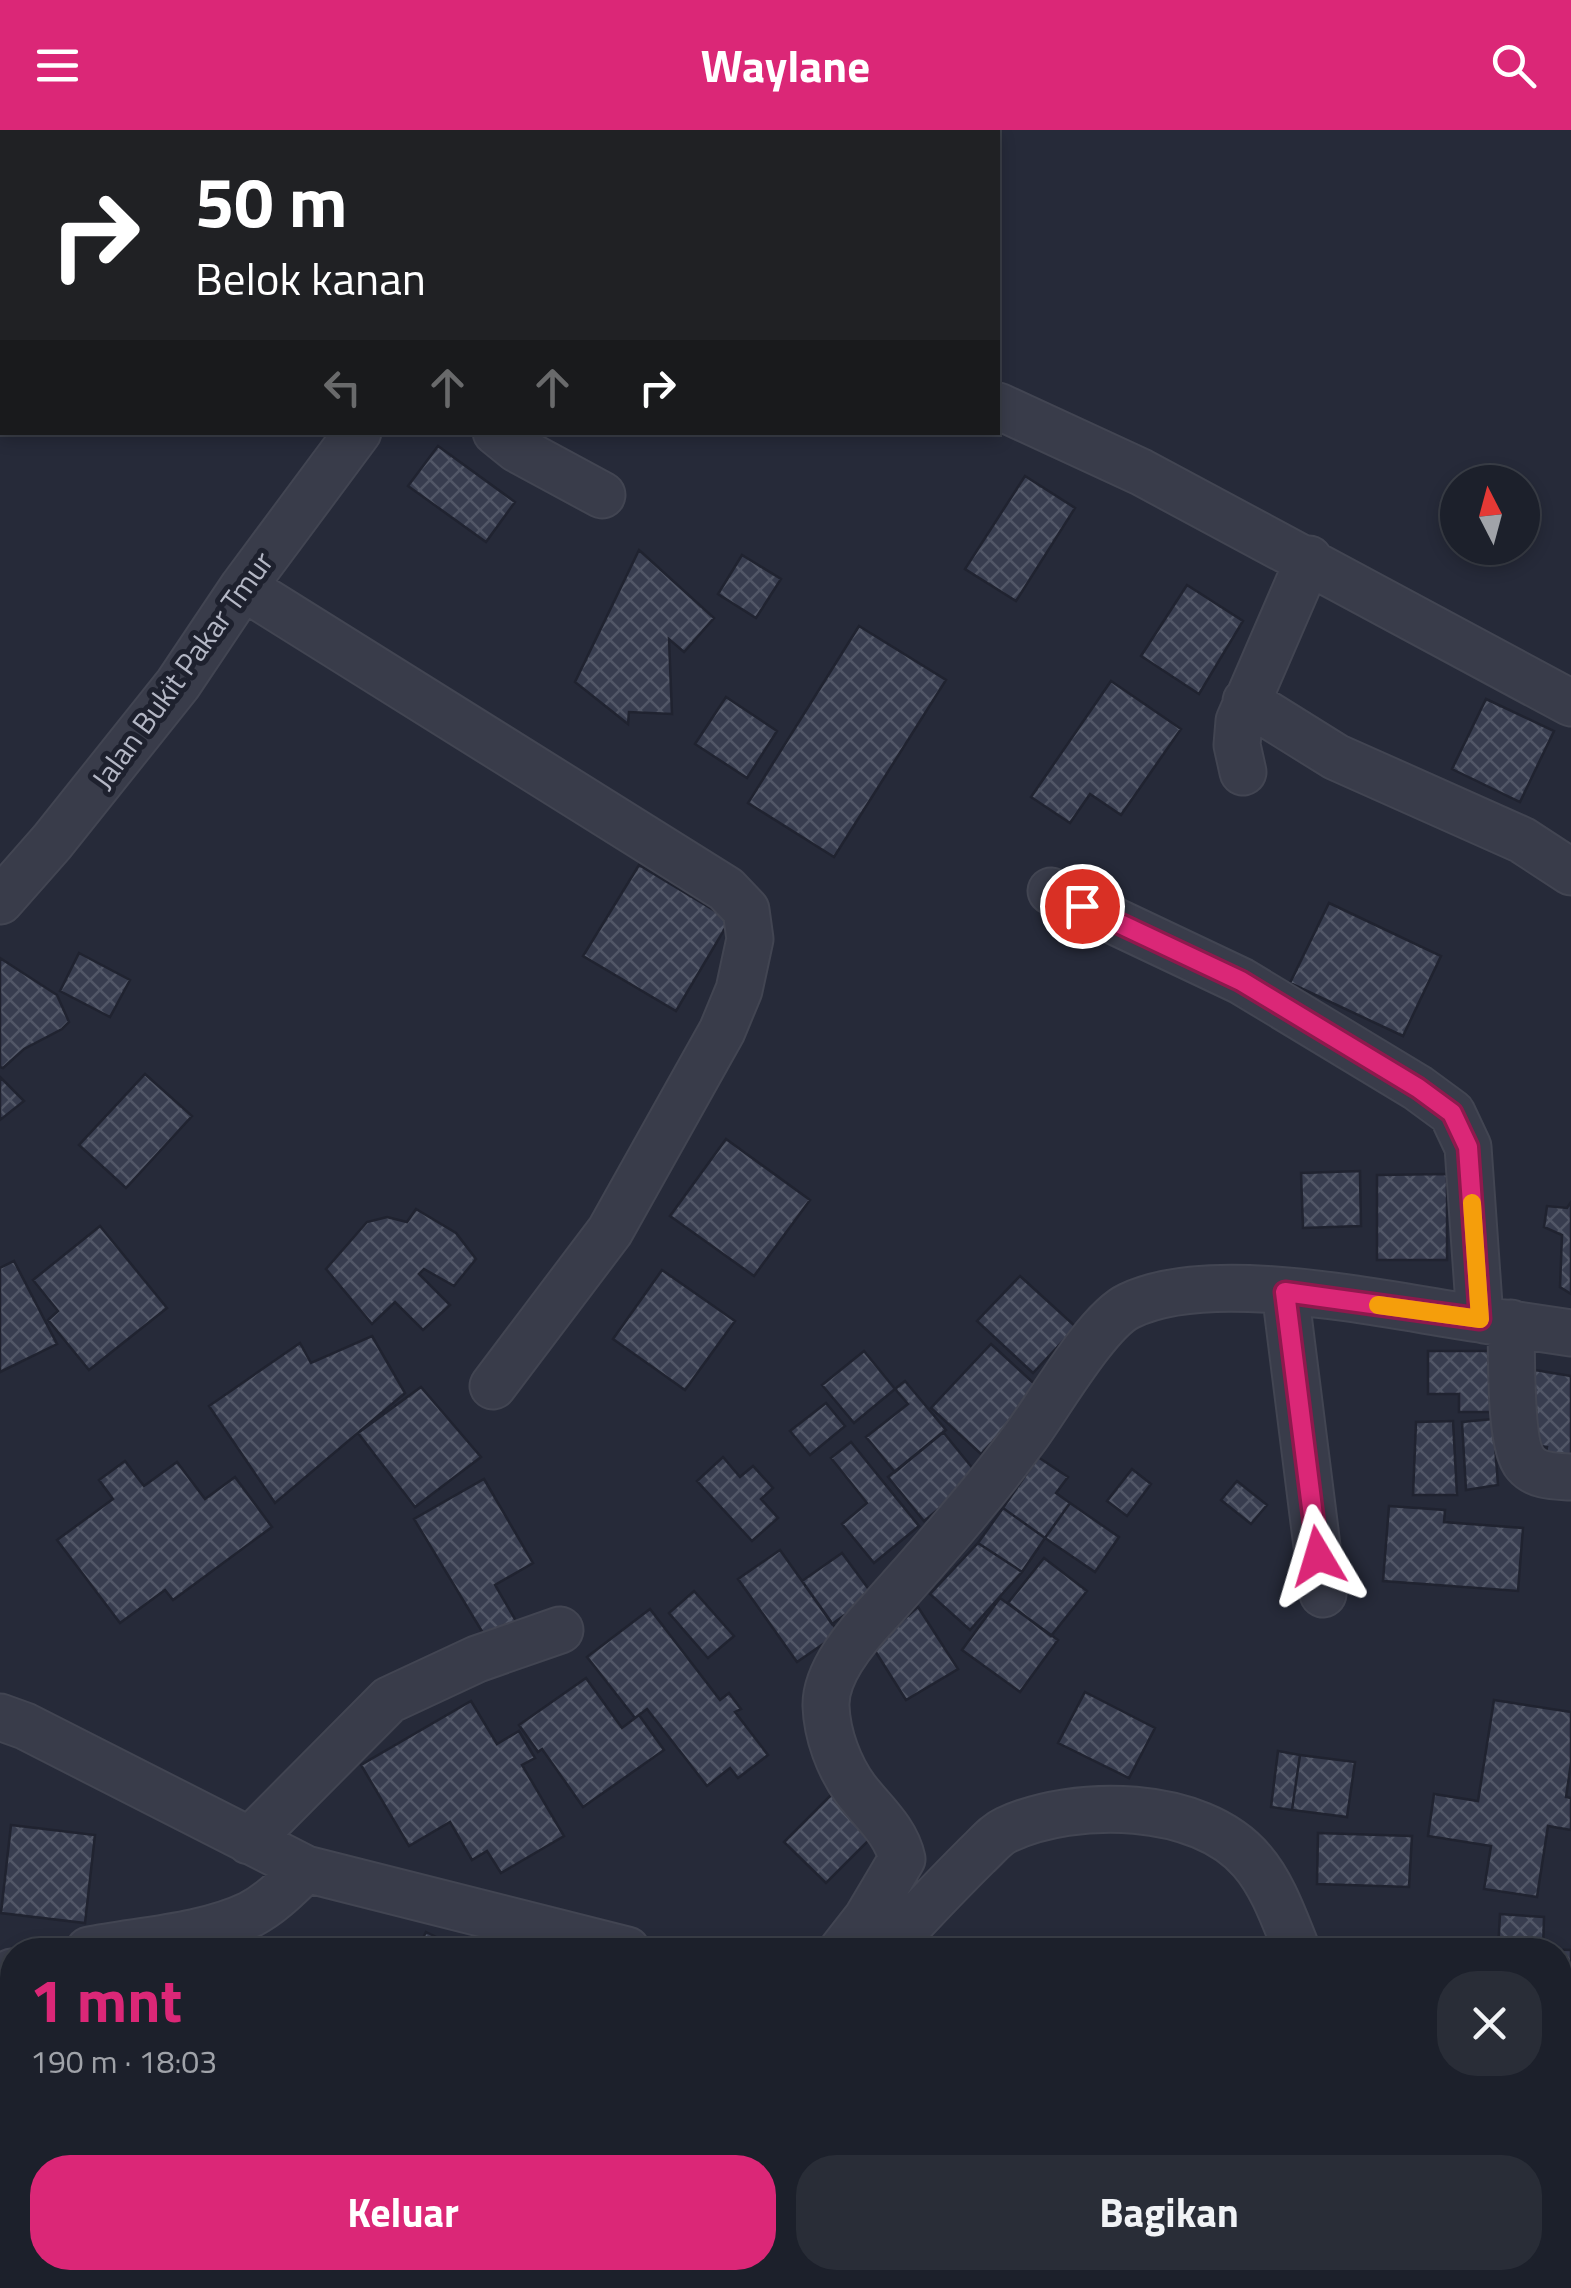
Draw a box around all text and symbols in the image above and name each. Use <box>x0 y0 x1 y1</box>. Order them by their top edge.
text: Waylane <box>701 31 870 99</box>
icon: menu <box>30 38 85 93</box>
icon: search <box>1486 38 1541 93</box>
text: 50 m <box>195 148 348 254</box>
icon: right <box>30 170 160 300</box>
text: Belok kanan <box>195 244 426 312</box>
icon: left <box>315 360 370 415</box>
icon: ahead <box>420 360 475 415</box>
icon: ahead <box>525 360 580 415</box>
icon: right <box>630 360 685 415</box>
north arrow <box>1440 465 1540 565</box>
map controls <box>1440 465 1540 565</box>
street label: Jalan Bukit Pakar Tmur <box>80 541 284 799</box>
pin <box>1040 864 1125 949</box>
icon: arrive <box>1055 879 1110 934</box>
position arrow <box>1266 1504 1370 1608</box>
text: 1 mnt <box>30 1954 182 2045</box>
button: close <box>1437 1971 1542 2076</box>
text: 190 m · 18:03 <box>30 2037 217 2085</box>
button: Keluar <box>30 2155 776 2270</box>
button: Bagikan <box>796 2155 1542 2270</box>

